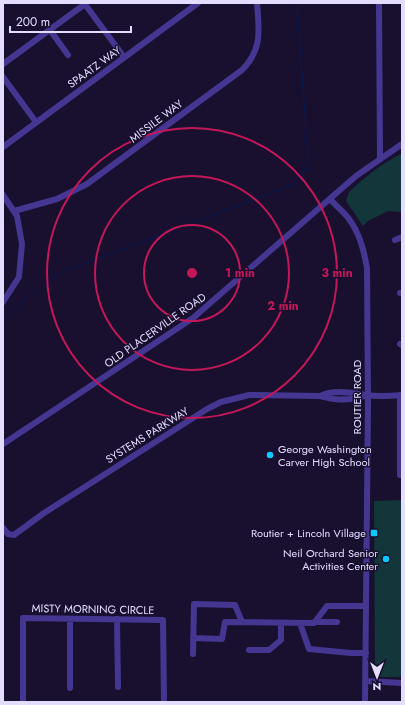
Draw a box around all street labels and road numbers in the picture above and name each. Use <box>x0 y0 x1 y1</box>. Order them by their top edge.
street label: SPAATZ WAY <box>64 42 125 92</box>
street label: MISSILE WAY <box>126 95 187 146</box>
street label: OLD PLACERVILLE ROAD <box>101 288 210 371</box>
street label: ROUTIER ROAD <box>349 359 365 434</box>
street label: SYSTEMS PARKWAY <box>102 403 192 467</box>
street label: MISTY MORNING CIRCLE <box>31 600 155 618</box>

